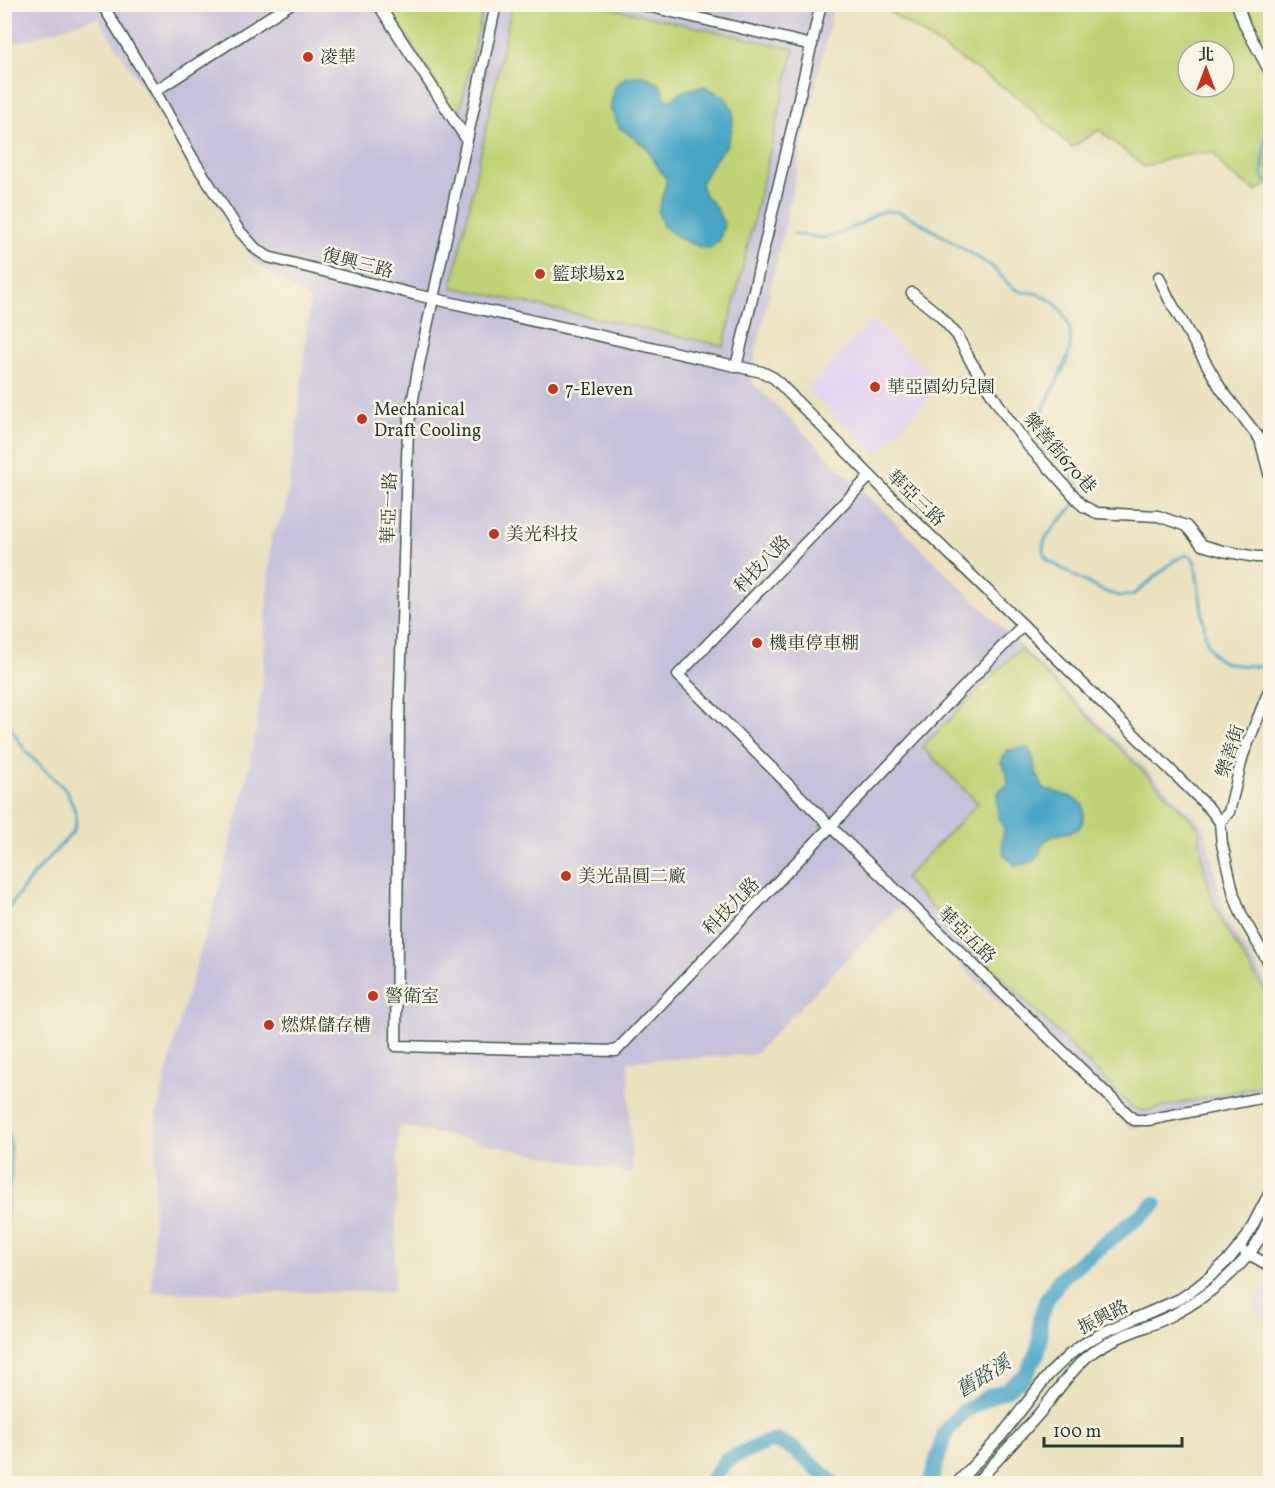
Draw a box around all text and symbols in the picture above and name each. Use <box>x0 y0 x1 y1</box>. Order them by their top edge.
north arrow <box>1176 39 1236 99</box>
text: 北 <box>1198 45 1214 67</box>
place label: 凌華 <box>320 46 356 71</box>
marker: 凌華 <box>301 50 315 64</box>
street label: 復興三路 <box>320 244 396 285</box>
place label: 籃球場x2 <box>552 263 625 288</box>
marker: 籃球場x2 <box>533 267 547 281</box>
place label: 華亞園幼兒園 <box>887 376 995 401</box>
place label: 7-Eleven <box>565 378 633 403</box>
marker: 華亞園幼兒園 <box>868 380 882 394</box>
marker: 7-Eleven <box>546 382 560 396</box>
place label: Mechanical Draft Cooling <box>374 398 481 444</box>
street label: 樂善街670巷 <box>1017 408 1101 500</box>
marker: Mechanical Draft Cooling <box>355 412 369 426</box>
street label: 華亞三路 <box>880 465 950 533</box>
street label: 華亞一路 <box>377 472 404 544</box>
place label: 美光科技 <box>506 523 578 548</box>
marker: 美光科技 <box>487 527 501 541</box>
street label: 科技八路 <box>729 530 797 600</box>
place label: 機車停車棚 <box>769 632 859 657</box>
marker: 機車停車棚 <box>750 636 764 650</box>
street label: 樂善街 <box>1211 722 1252 781</box>
place label: 美光晶圓二廠 <box>578 865 686 890</box>
marker: 美光晶圓二廠 <box>559 869 573 883</box>
street label: 科技九路 <box>698 872 766 942</box>
street label: 華亞五路 <box>931 902 1001 970</box>
place label: 警衛室 <box>385 985 439 1010</box>
marker: 警衛室 <box>366 989 380 1003</box>
place label: 燃煤儲存槽 <box>281 1014 371 1039</box>
marker: 燃煤儲存槽 <box>262 1018 276 1032</box>
street label: 振興路 <box>1074 1295 1133 1342</box>
water label: 舊路溪 <box>951 1349 1019 1405</box>
scale bar <box>1044 1410 1182 1448</box>
text: 100 m <box>1053 1420 1102 1445</box>

